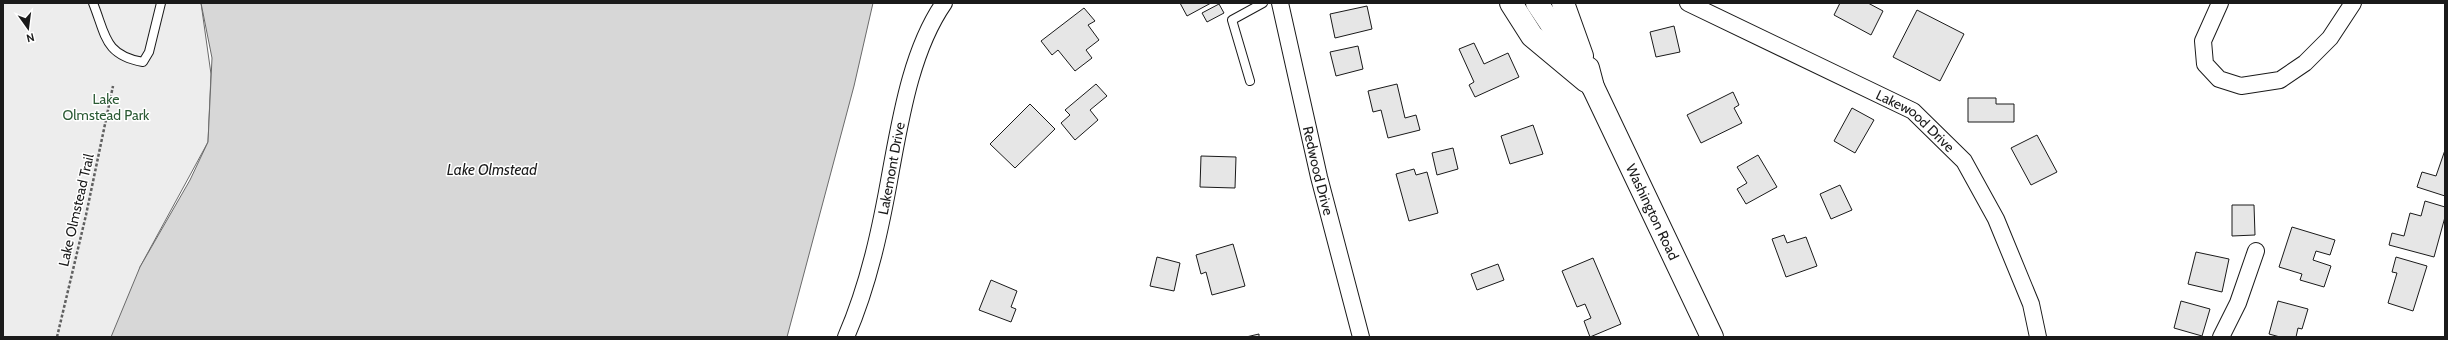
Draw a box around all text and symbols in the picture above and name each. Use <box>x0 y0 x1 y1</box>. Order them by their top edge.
north arrow <box>8 8 48 48</box>
text: N <box>25 30 36 45</box>
street label: Lakewood Drive <box>1873 86 1958 156</box>
park label: Lake Olmstead Park <box>63 90 150 124</box>
street label: Lakemont Drive <box>874 120 909 216</box>
street label: Redwood Drive <box>1299 124 1338 217</box>
street label: Lake Olmstead Trail <box>54 151 98 268</box>
water label: Lake Olmstead <box>447 161 538 179</box>
street label: Washington Road <box>1622 161 1683 263</box>

